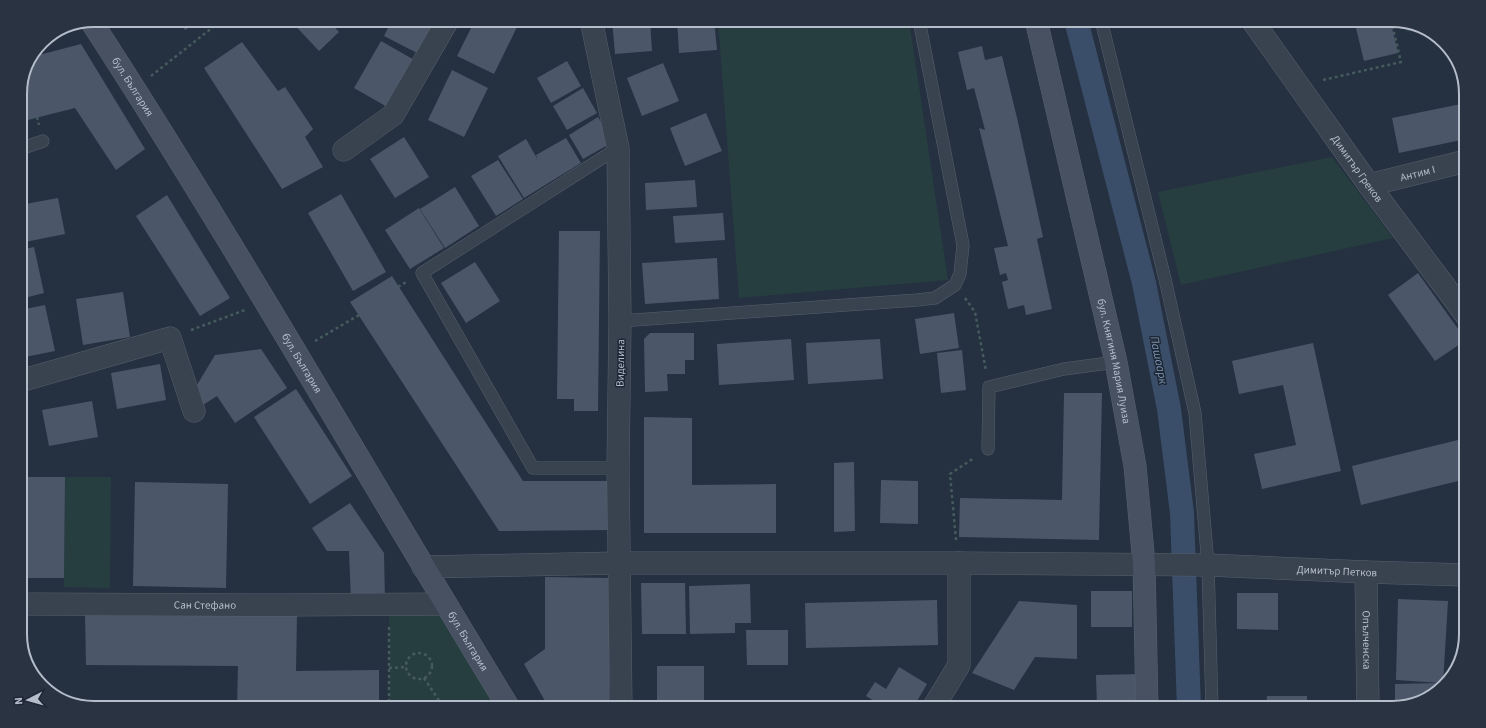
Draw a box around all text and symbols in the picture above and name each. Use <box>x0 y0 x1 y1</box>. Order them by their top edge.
street label: бул. България <box>108 54 157 120</box>
street label: Димитър Греков <box>1328 132 1386 206</box>
street label: Антим I <box>1399 162 1437 185</box>
street label: бул. Княгиня Мария Луиза <box>1093 297 1134 425</box>
street label: бул. България <box>278 330 326 396</box>
water label: Пашаарк <box>1146 335 1172 386</box>
street label: Виделина <box>613 339 628 387</box>
street label: Димитър Петков <box>1296 562 1378 580</box>
street label: Сан Стефано <box>174 598 236 613</box>
street label: бул. България <box>444 609 492 674</box>
street label: Опълченска <box>1359 610 1374 670</box>
north arrow <box>8 680 48 720</box>
text: N <box>11 697 26 705</box>

